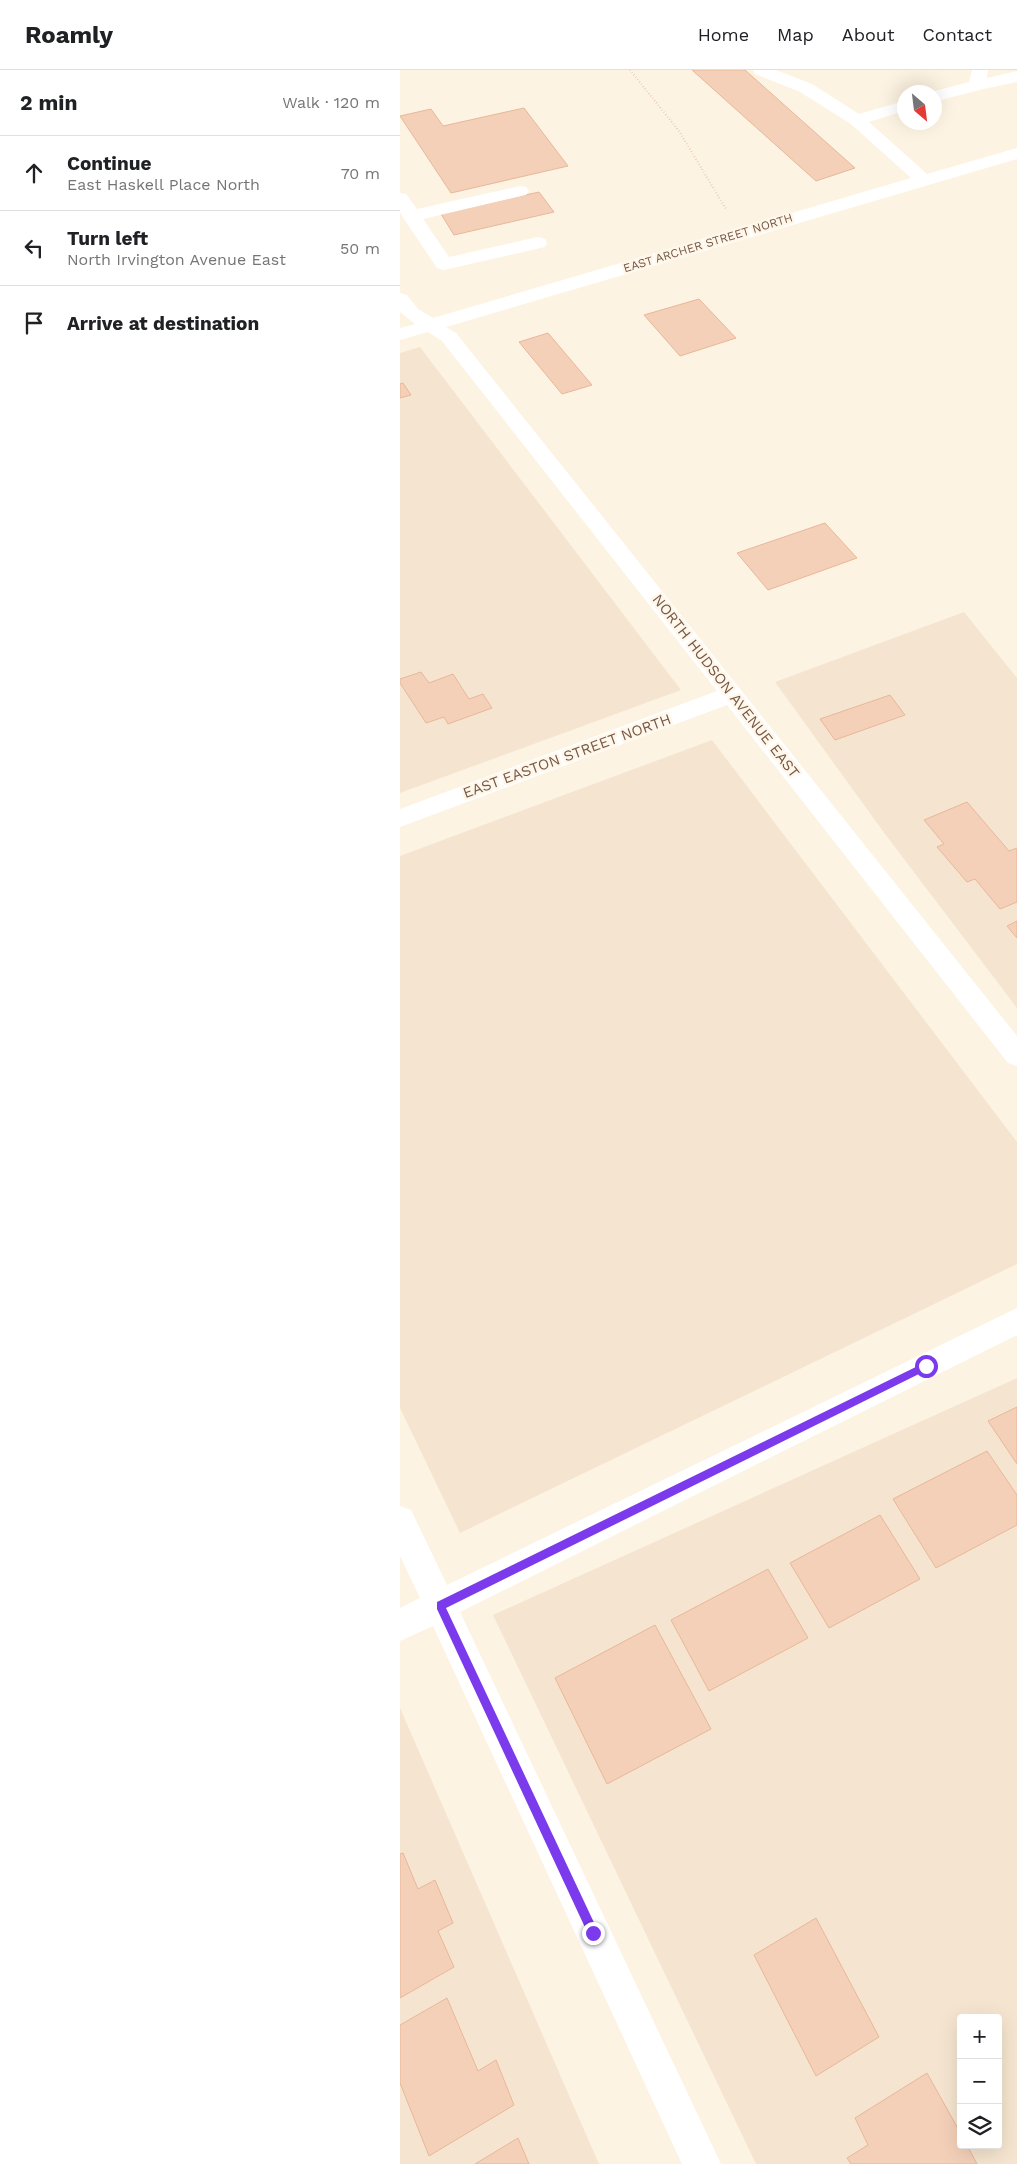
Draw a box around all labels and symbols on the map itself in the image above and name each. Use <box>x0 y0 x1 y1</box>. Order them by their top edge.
north arrow <box>897 85 942 130</box>
street label: EAST ARCHER STREET NORTH <box>622 211 794 275</box>
street label: NORTH HUDSON AVENUE EAST <box>649 591 803 781</box>
street label: EAST EASTON STREET NORTH <box>461 710 673 802</box>
route start <box>915 1355 938 1378</box>
route end <box>582 1922 605 1945</box>

